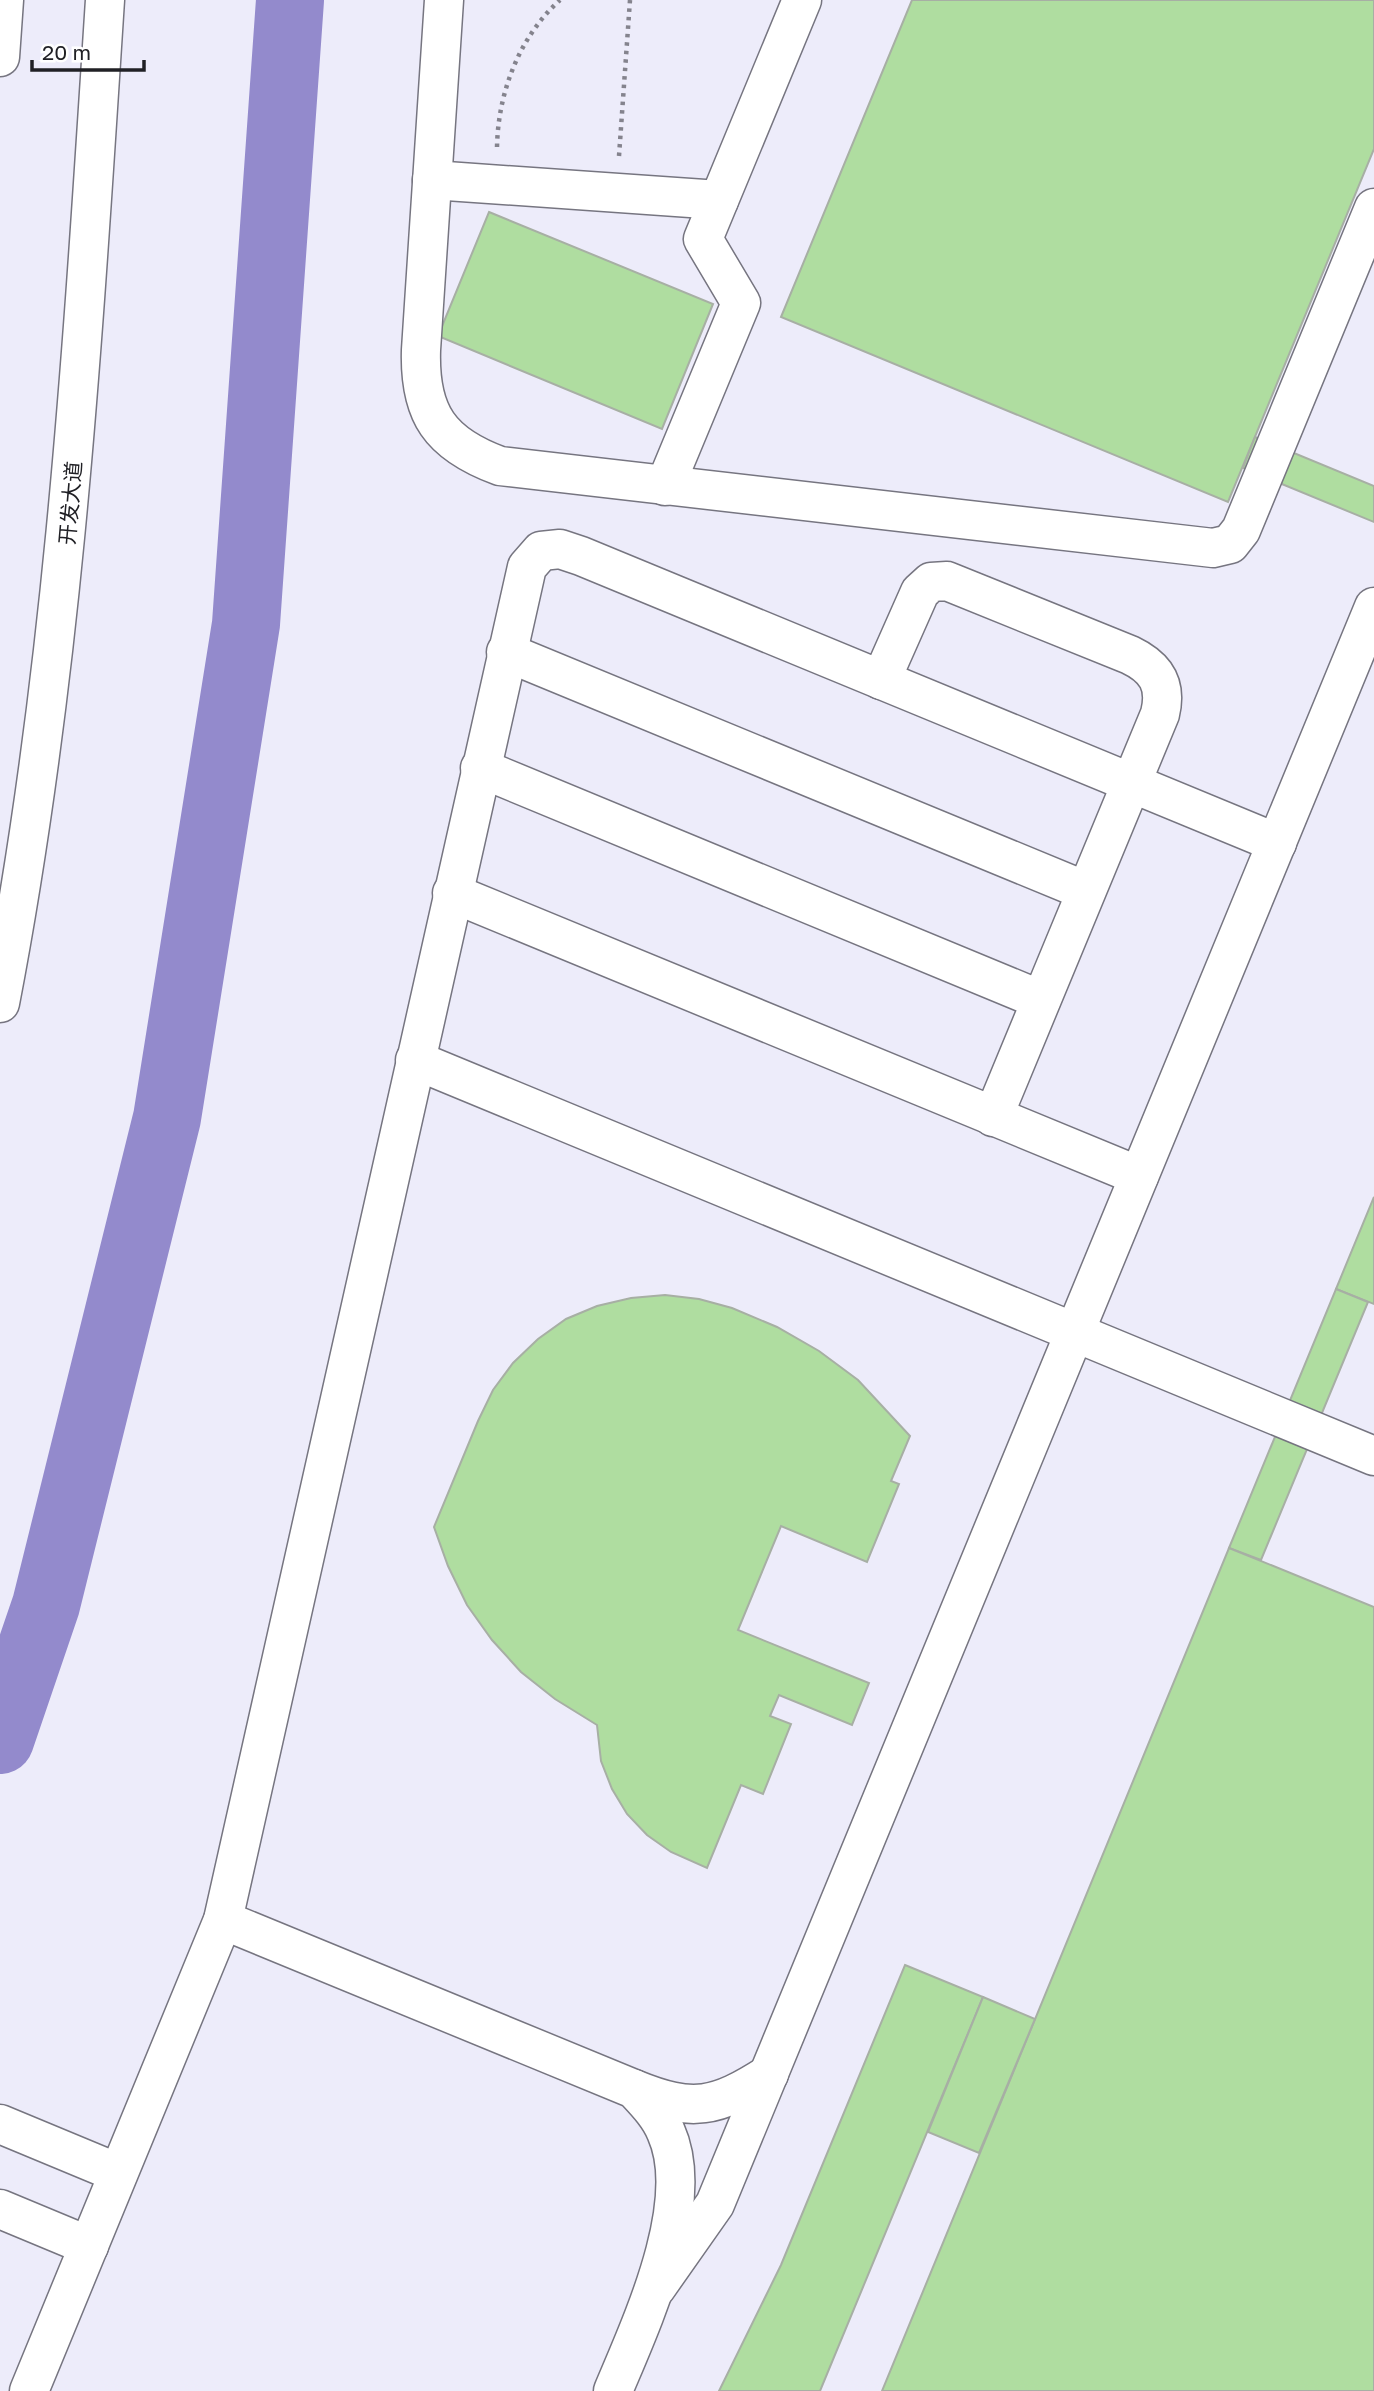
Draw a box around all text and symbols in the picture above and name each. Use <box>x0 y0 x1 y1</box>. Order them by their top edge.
scale bar <box>32 28 144 72</box>
text: 20 m <box>42 39 91 65</box>
street label: 开发大道 <box>53 460 87 546</box>

